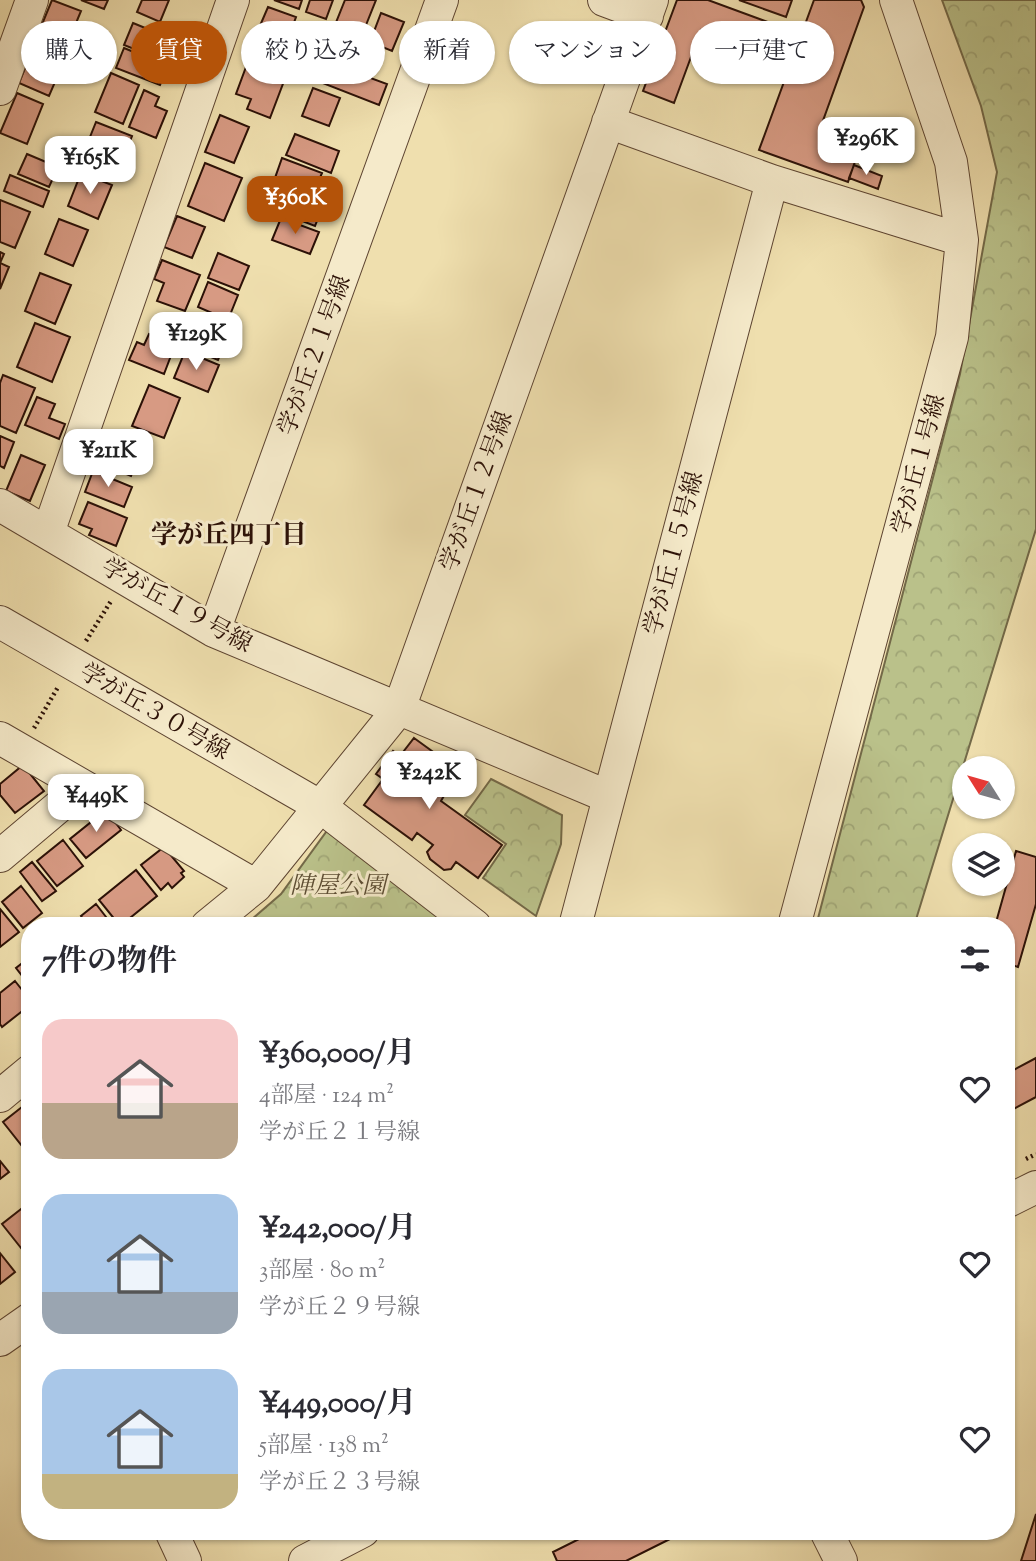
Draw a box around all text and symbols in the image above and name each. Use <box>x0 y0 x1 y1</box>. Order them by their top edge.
chip: 購入 <box>21 21 117 84</box>
chip: 賃貸 <box>131 21 227 84</box>
chip: 絞り込み <box>241 21 385 84</box>
chip: 新着 <box>399 21 495 84</box>
chip: マンション <box>509 21 676 84</box>
chip: 一戸建て <box>690 21 834 84</box>
pin: ¥296K <box>817 118 915 177</box>
text: ¥296K <box>834 123 898 156</box>
pin: ¥165K <box>41 136 139 196</box>
text: ¥165K <box>61 142 119 175</box>
pin: ¥360K <box>246 176 344 236</box>
text: ¥360K <box>263 182 327 215</box>
street label: 学が丘２１号線 <box>271 271 361 440</box>
pin: ¥129K <box>147 312 245 372</box>
text: ¥129K <box>165 318 227 351</box>
street label: 学が丘１号線 <box>885 391 955 538</box>
street label: 学が丘１２号線 <box>433 407 523 576</box>
pin: ¥211K <box>59 430 157 489</box>
text: ¥211K <box>79 435 137 468</box>
street label: 学が丘１５号線 <box>637 468 713 639</box>
district label: 学が丘四丁目 <box>151 518 307 555</box>
street label: 学が丘１９号線 <box>94 551 258 662</box>
street label: 学が丘３０号線 <box>73 656 235 769</box>
pin: ¥242K <box>380 752 478 811</box>
north arrow <box>952 756 1015 819</box>
map controls <box>952 756 1015 896</box>
text: ¥242K <box>397 757 461 790</box>
pin: ¥449K <box>47 774 145 834</box>
text: ¥449K <box>64 780 128 813</box>
button: layers <box>952 833 1015 896</box>
park label: 陣屋公園 <box>290 870 390 904</box>
icon: filters <box>956 940 994 978</box>
text: 7件の物件 <box>42 941 177 984</box>
text: ¥360,000/月 <box>259 1033 415 1076</box>
icon: home <box>98 1047 182 1131</box>
icon: heart <box>956 1070 994 1108</box>
text: 4部屋 · 124 m² <box>259 1080 394 1113</box>
text: 学が丘２１号線 <box>259 1117 420 1150</box>
text: ¥242,000/月 <box>259 1208 416 1251</box>
icon: home <box>98 1222 182 1306</box>
icon: heart <box>956 1245 994 1283</box>
text: 3部屋 · 80 m² <box>259 1255 385 1288</box>
text: 学が丘２９号線 <box>259 1292 420 1325</box>
text: ¥449,000/月 <box>259 1383 416 1426</box>
icon: home <box>98 1397 182 1481</box>
icon: heart <box>956 1420 994 1458</box>
text: 5部屋 · 138 m² <box>259 1430 389 1463</box>
text: 学が丘２３号線 <box>259 1467 420 1500</box>

